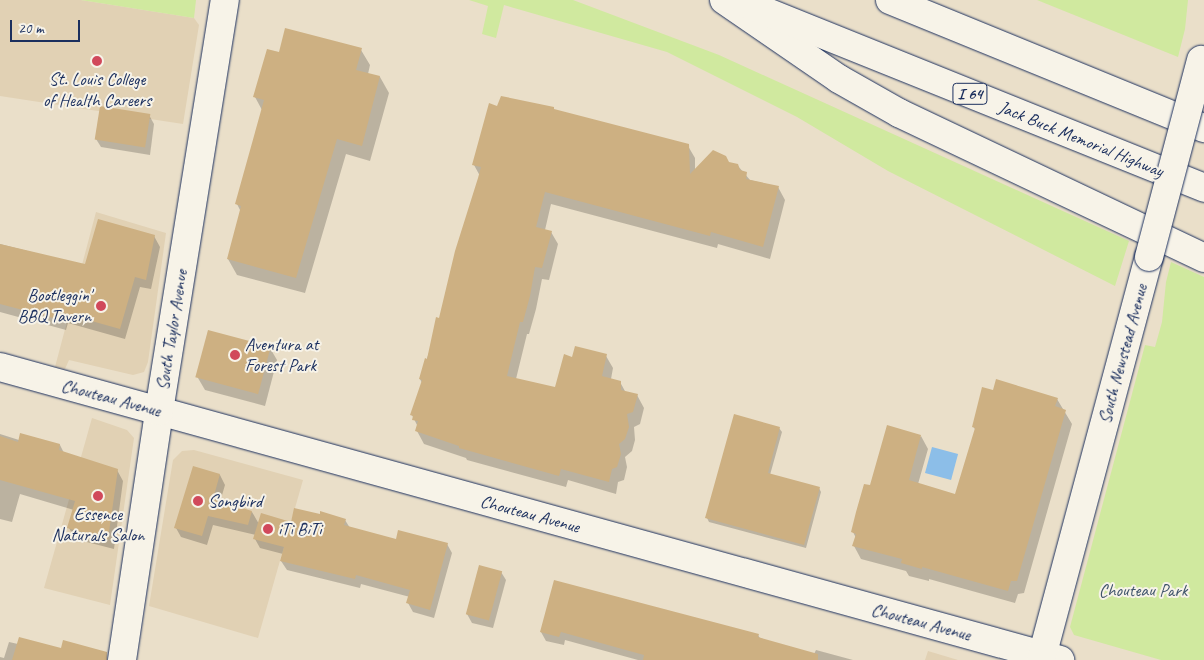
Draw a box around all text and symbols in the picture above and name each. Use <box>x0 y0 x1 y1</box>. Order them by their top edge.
scale bar <box>12 10 82 42</box>
text: 20 m <box>18 19 44 38</box>
marker: St. Louis College of Health Careers <box>91 55 103 67</box>
place label: St. Louis College of Health Careers <box>43 69 151 112</box>
road number: I 64 <box>951 80 989 108</box>
street label: Jack Buck Memorial Highway <box>996 96 1166 182</box>
street label: South Taylor Avenue <box>152 268 192 392</box>
street label: South Newstead Avenue <box>1094 282 1152 426</box>
place label: Bootleggin' BBQ Tavern <box>18 285 91 328</box>
marker: Bootleggin' BBQ Tavern <box>95 300 107 312</box>
place label: Aventura at Forest Park <box>245 334 319 376</box>
marker: Aventura at Forest Park <box>229 349 241 361</box>
street label: Chouteau Avenue <box>59 374 163 422</box>
marker: Essence Naturals Salon <box>92 490 104 502</box>
place label: Songbird <box>208 490 262 512</box>
street label: Chouteau Avenue <box>478 490 582 538</box>
marker: Songbird <box>192 495 204 507</box>
place label: Essence Naturals Salon <box>52 504 144 546</box>
place label: iTi BiTi <box>278 518 322 540</box>
marker: iTi BiTi <box>262 523 274 535</box>
park label: Chouteau Park <box>1098 579 1188 601</box>
street label: Chouteau Avenue <box>869 598 973 646</box>

